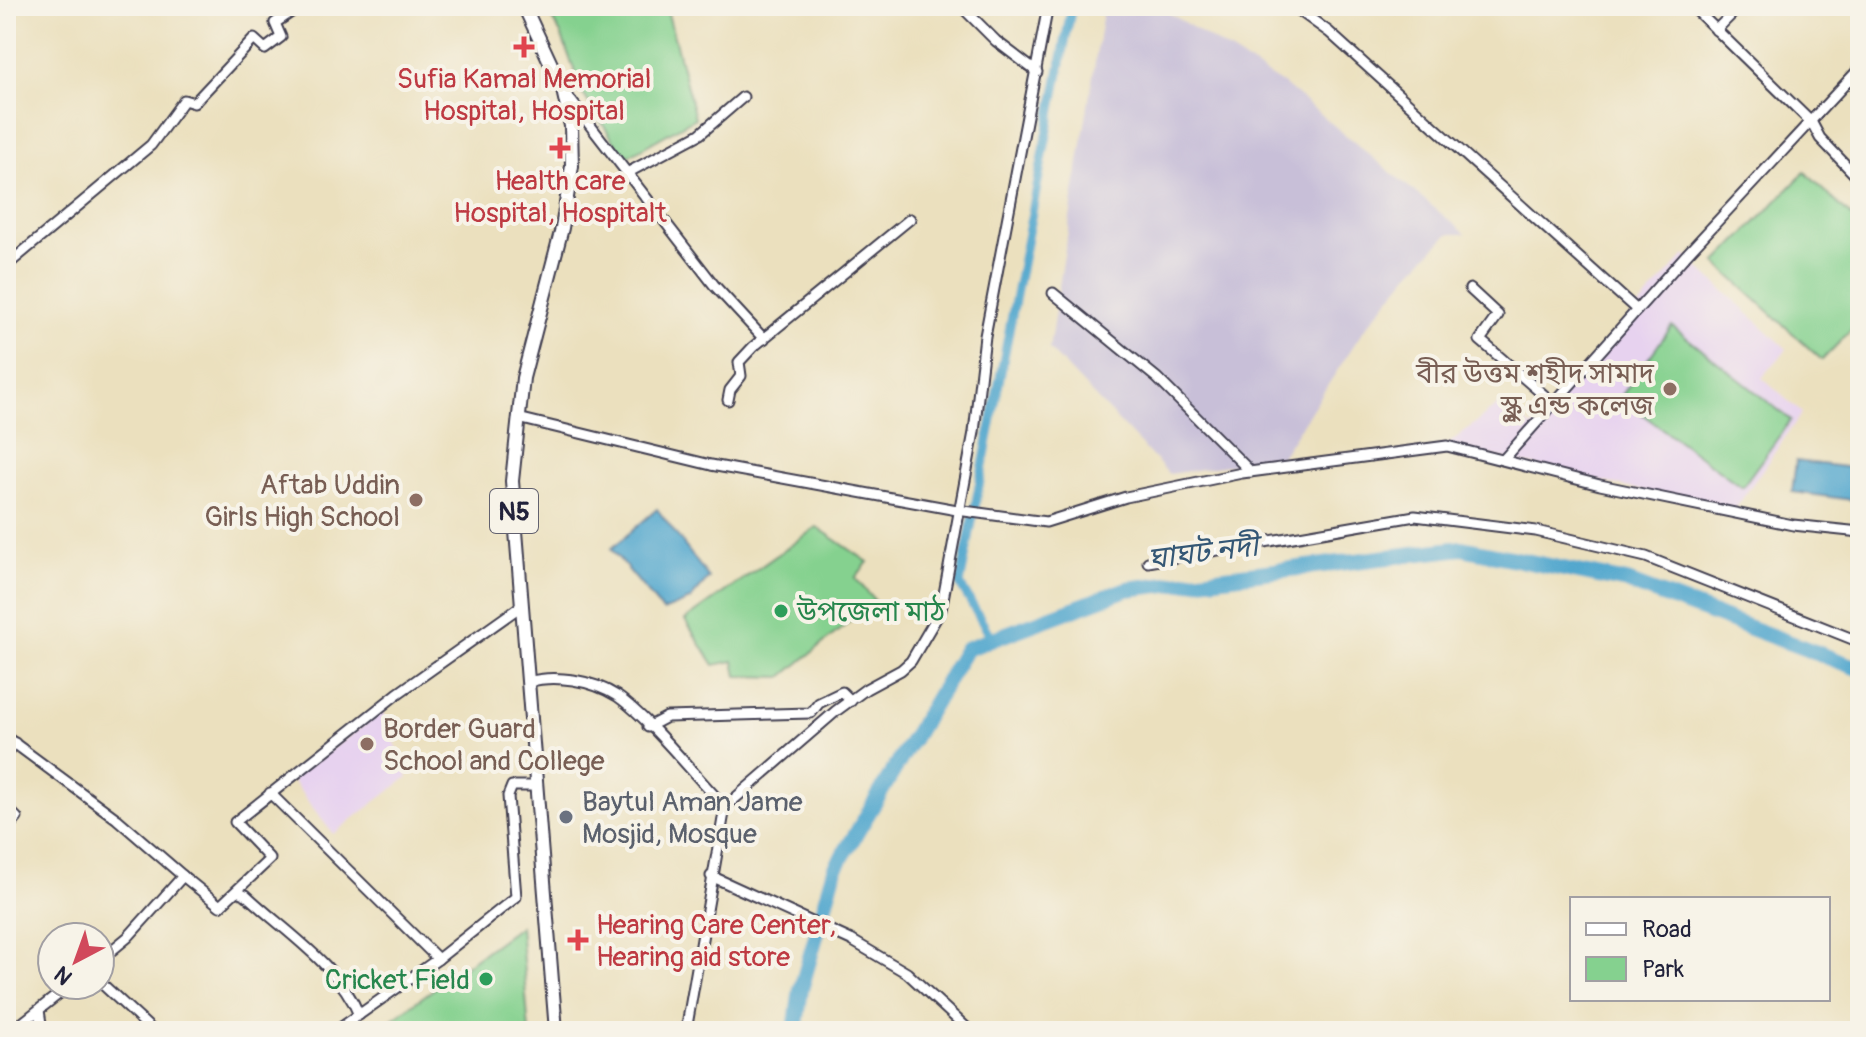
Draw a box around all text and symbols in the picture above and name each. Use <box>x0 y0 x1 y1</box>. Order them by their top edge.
marker: Sufia Kamal Memorial Hospital, Hospital <box>513 36 535 58</box>
place label: Sufia Kamal Memorial Hospital, Hospital <box>397 62 651 129</box>
marker: Health care Hospital, Hospitalt <box>549 137 571 159</box>
place label: Health care Hospital, Hospitalt <box>453 164 667 231</box>
place label: বীর উত্তম শহীদ সামাদ স্কুল এন্ড কলেজ <box>1415 357 1655 424</box>
marker: বীর উত্তম শহীদ সামাদ স্কুল এন্ড কলেজ <box>1661 380 1679 398</box>
place label: Aftab Uddin Girls High School <box>205 468 400 535</box>
road number: N5 <box>490 489 538 533</box>
marker: Aftab Uddin Girls High School <box>407 491 425 509</box>
water label: ঘাঘট নদী <box>1146 527 1265 578</box>
place label: উপজেলা মাঠ <box>796 594 946 630</box>
marker: উপজেলা মাঠ <box>772 602 790 620</box>
place label: Border Guard School and College <box>383 712 605 779</box>
marker: Border Guard School and College <box>358 735 376 753</box>
place label: Baytul Aman Jame Mosjid, Mosque <box>582 785 803 852</box>
marker: Baytul Aman Jame Mosjid, Mosque <box>557 808 575 826</box>
legend <box>1570 897 1830 1001</box>
place label: Hearing Care Center, Hearing aid store <box>596 908 836 975</box>
text: Road <box>1642 915 1692 944</box>
north arrow <box>36 921 116 1001</box>
marker: Hearing Care Center, Hearing aid store <box>567 929 589 951</box>
text: Park <box>1642 955 1684 984</box>
text: N <box>49 960 78 991</box>
place label: Cricket Field <box>325 963 470 998</box>
marker: Cricket Field <box>477 970 495 988</box>

